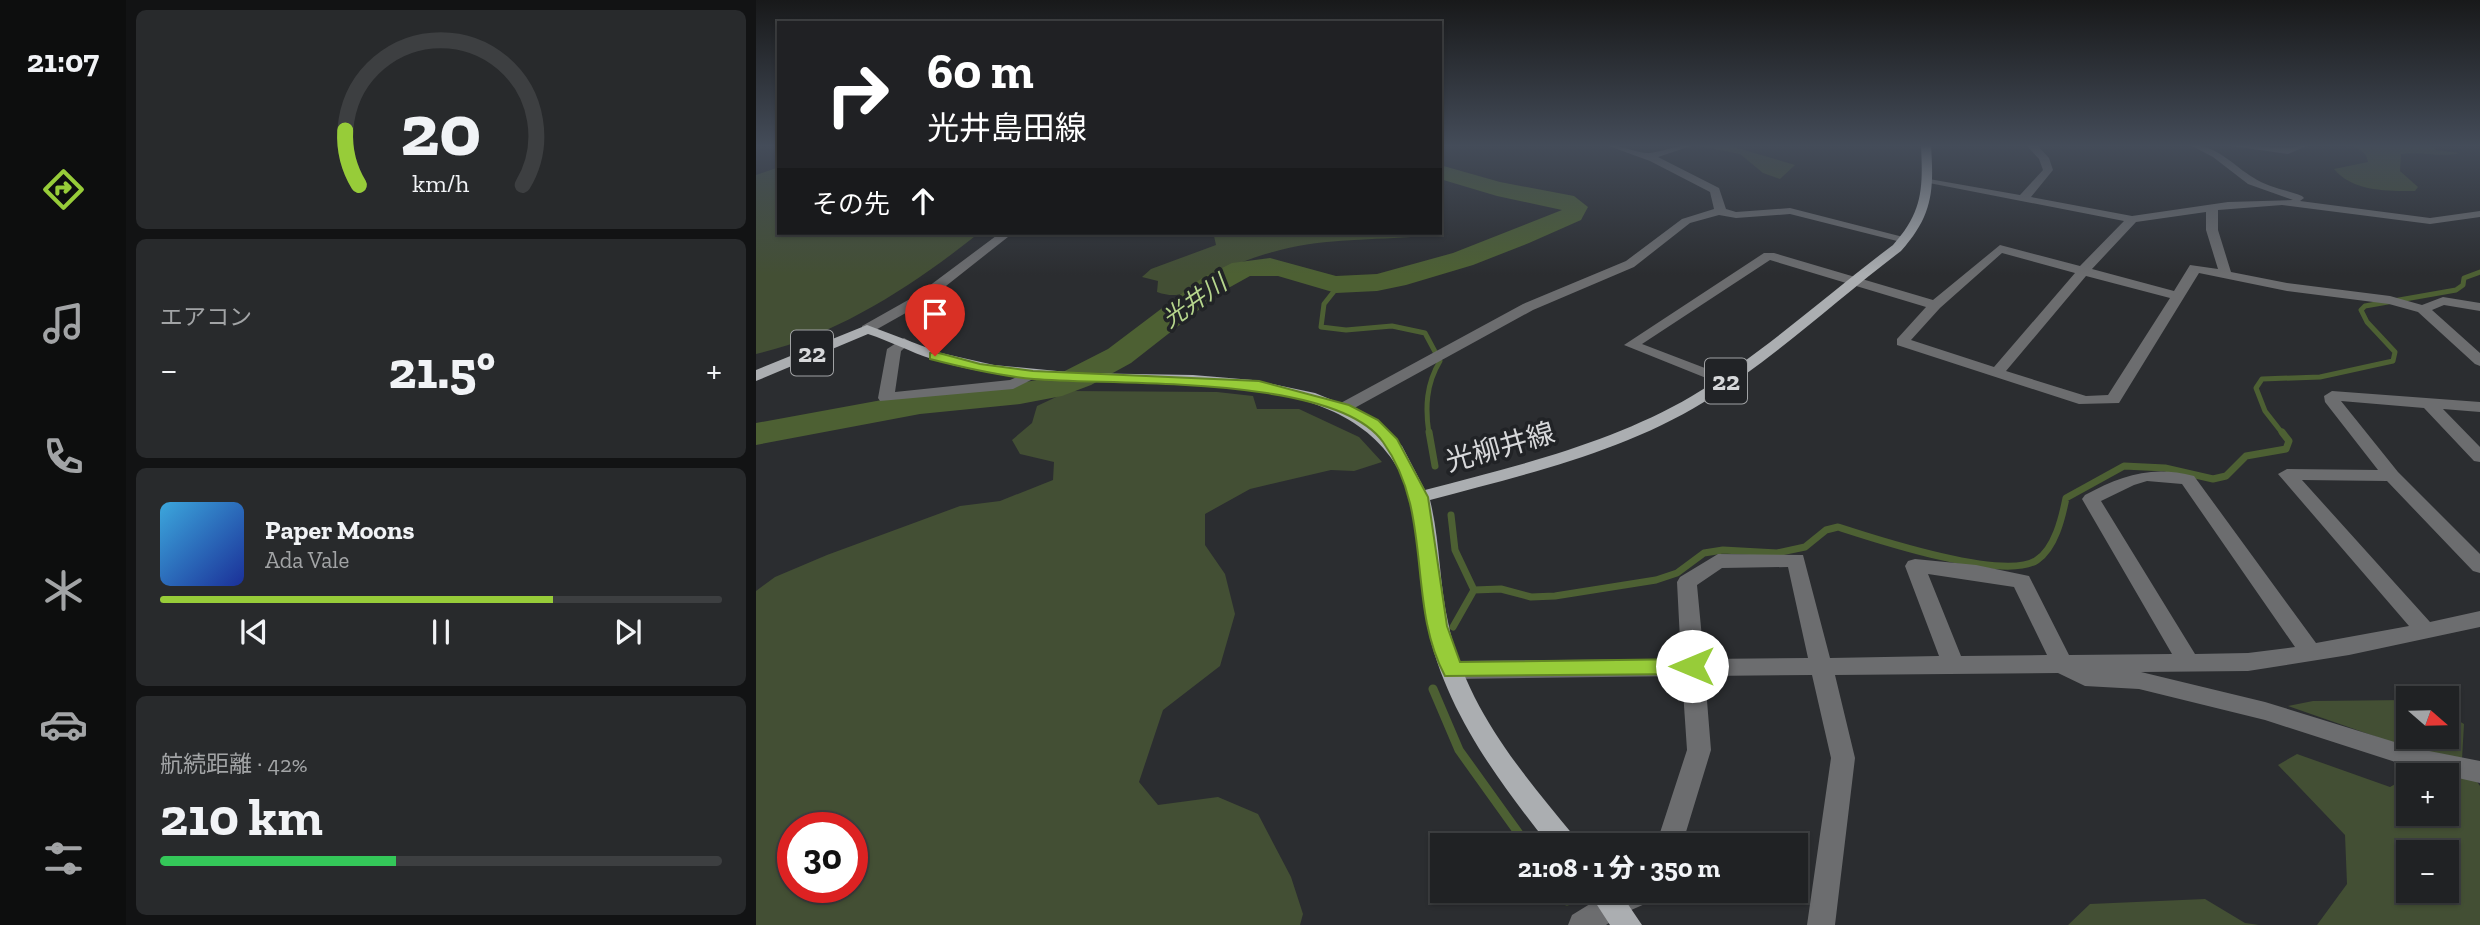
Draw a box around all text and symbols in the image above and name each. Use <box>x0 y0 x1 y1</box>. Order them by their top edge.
text: 21:07 <box>27 42 99 80</box>
text: 60 m <box>927 42 1034 101</box>
icon: right <box>812 49 903 140</box>
text: 20 <box>400 87 482 175</box>
text: 光井島田線 <box>927 109 1087 147</box>
icon: directions <box>39 165 88 214</box>
text: km/h <box>412 168 470 198</box>
icon: ahead <box>904 182 942 220</box>
text: その先 <box>812 188 890 220</box>
water label: 光井川 <box>1156 267 1234 334</box>
pin <box>905 284 965 356</box>
icon: arrive <box>916 295 954 333</box>
icon: music <box>39 299 88 348</box>
text: エアコン <box>160 303 252 331</box>
road number: 22 <box>791 330 833 376</box>
text: 21.5° <box>388 339 495 401</box>
text: − <box>160 347 178 393</box>
text: + <box>706 347 722 393</box>
road number: 22 <box>1705 358 1747 404</box>
street label: 光柳井線 <box>1442 416 1558 478</box>
icon: phone <box>39 432 88 481</box>
text: Paper Moons <box>265 514 414 546</box>
text: Ada Vale <box>265 546 349 574</box>
icon: climate <box>39 566 88 615</box>
icon: previous <box>235 613 273 651</box>
icon: pause <box>422 613 460 651</box>
icon: next <box>609 613 647 651</box>
position arrow <box>1655 629 1729 703</box>
north arrow <box>2396 686 2459 749</box>
map controls <box>2396 686 2459 903</box>
icon: car <box>39 700 88 749</box>
text: 航続距離 · 42% <box>160 750 308 778</box>
button: + <box>2396 763 2459 826</box>
text: 210 km <box>160 786 323 848</box>
speed limit sign: 30 <box>777 812 868 903</box>
icon: filters <box>39 834 88 883</box>
button: − <box>2396 840 2459 903</box>
text: 21:08 · 1 分 · 350 m <box>1518 852 1720 884</box>

